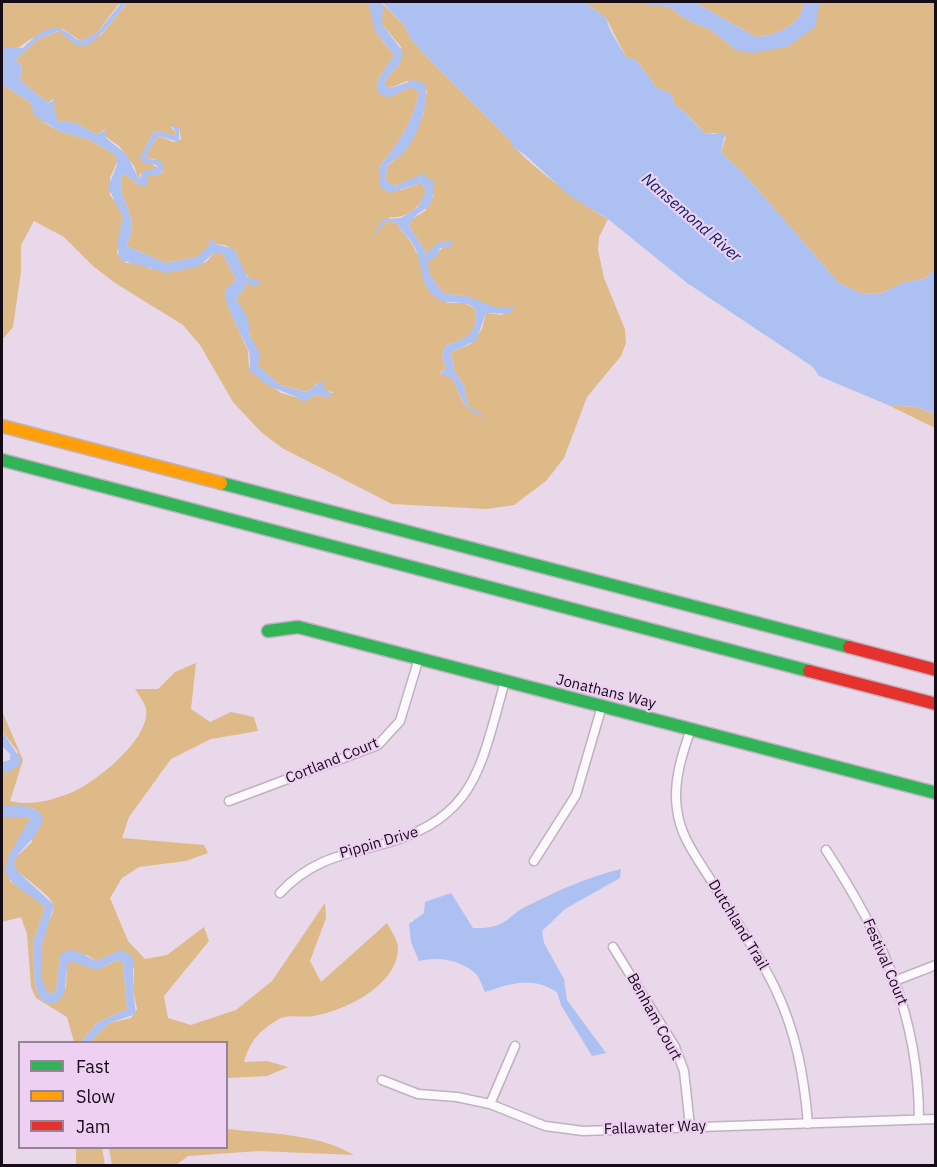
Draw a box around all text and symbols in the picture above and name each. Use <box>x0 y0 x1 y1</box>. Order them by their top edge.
water label: Nansemond River <box>637 170 745 266</box>
street label: Jonathans Way <box>554 671 658 713</box>
street label: Cortland Court <box>283 734 381 788</box>
street label: Pippin Drive <box>338 823 420 863</box>
street label: Dutchland Trail <box>704 877 772 973</box>
street label: Festival Court <box>859 916 911 1008</box>
street label: Benham Court <box>623 970 685 1064</box>
legend <box>18 1041 228 1149</box>
text: Fast <box>76 1055 110 1078</box>
text: Slow <box>76 1085 115 1108</box>
text: Jam <box>76 1115 111 1138</box>
street label: Fallawater Way <box>604 1117 706 1139</box>

